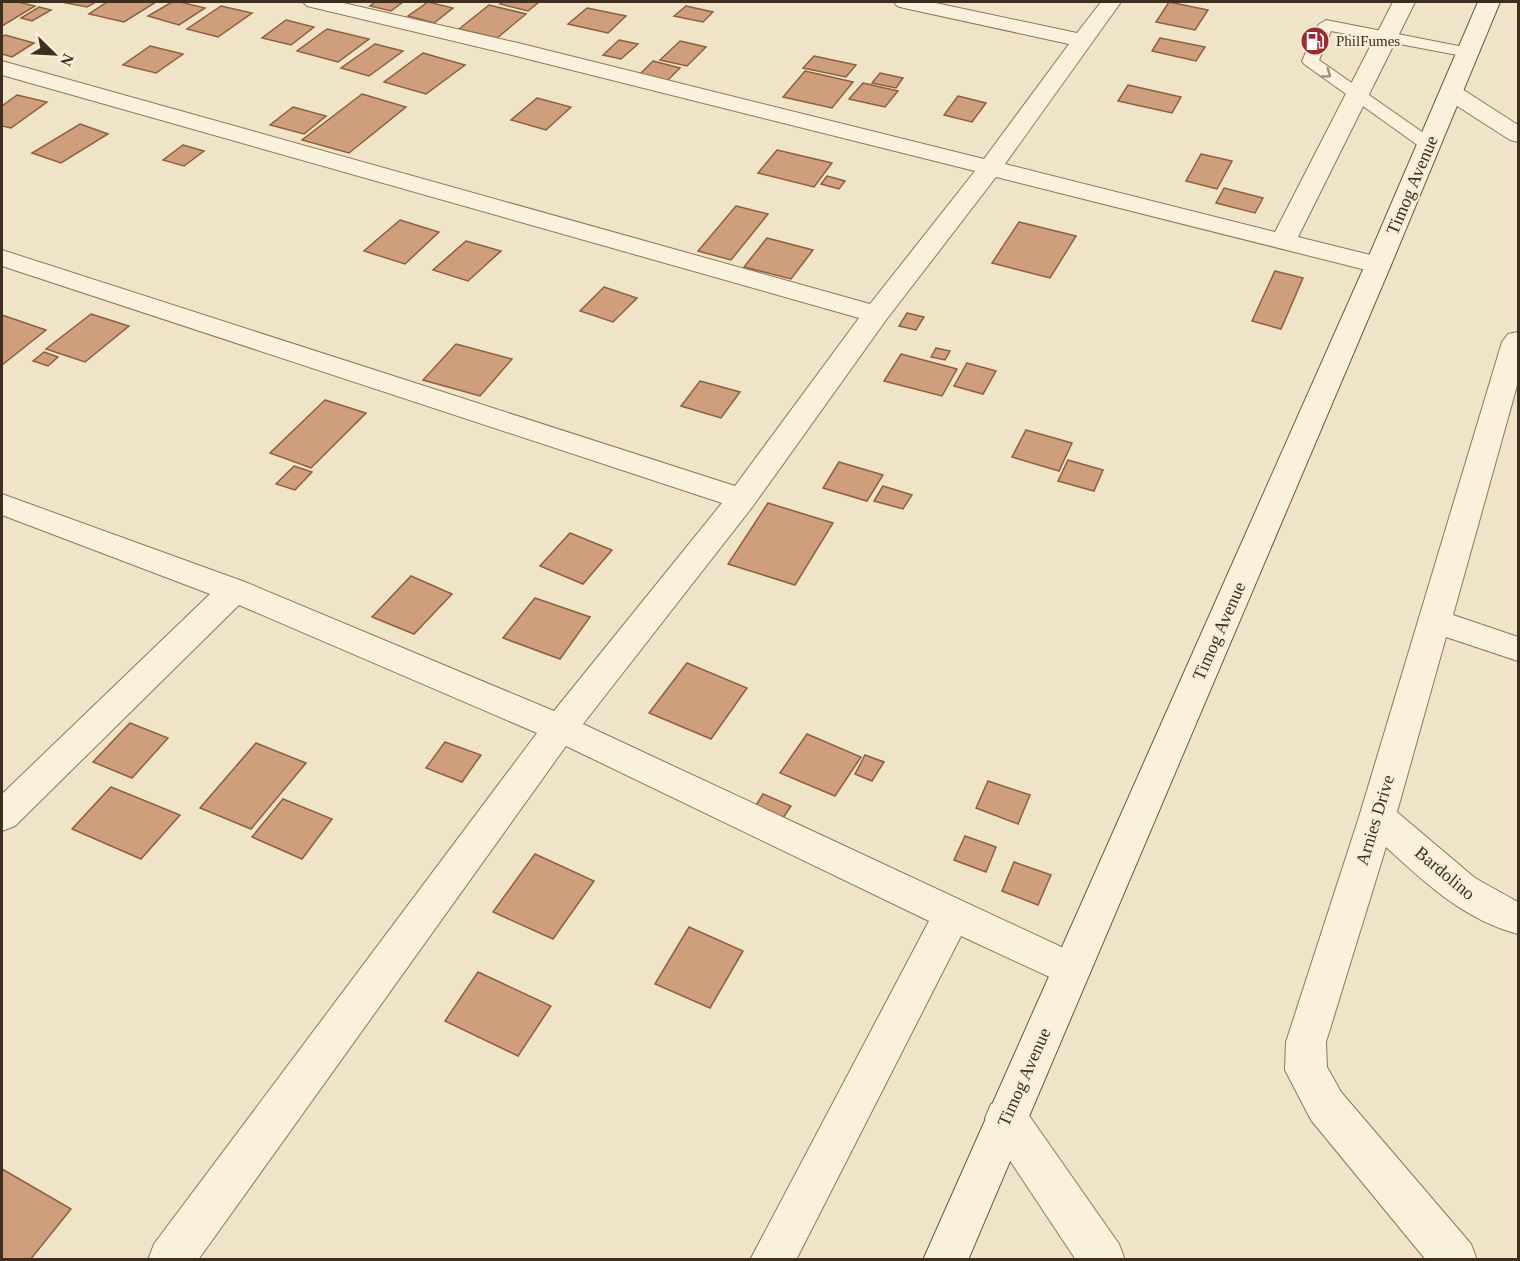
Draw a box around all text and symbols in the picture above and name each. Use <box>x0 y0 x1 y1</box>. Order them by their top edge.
north arrow <box>24 24 84 84</box>
fuel station icon: PhilFumes <box>1299 25 1331 57</box>
place label: PhilFumes <box>1336 33 1400 49</box>
text: N <box>57 51 77 69</box>
one-way arrow <box>1320 67 1331 78</box>
street label: Timog Avenue <box>1382 133 1442 237</box>
street label: Timog Avenue <box>1188 579 1250 683</box>
street label: Arnies Drive <box>1352 772 1398 868</box>
street label: Bardolino <box>1411 842 1479 904</box>
street label: Timog Avenue <box>993 1025 1055 1129</box>

